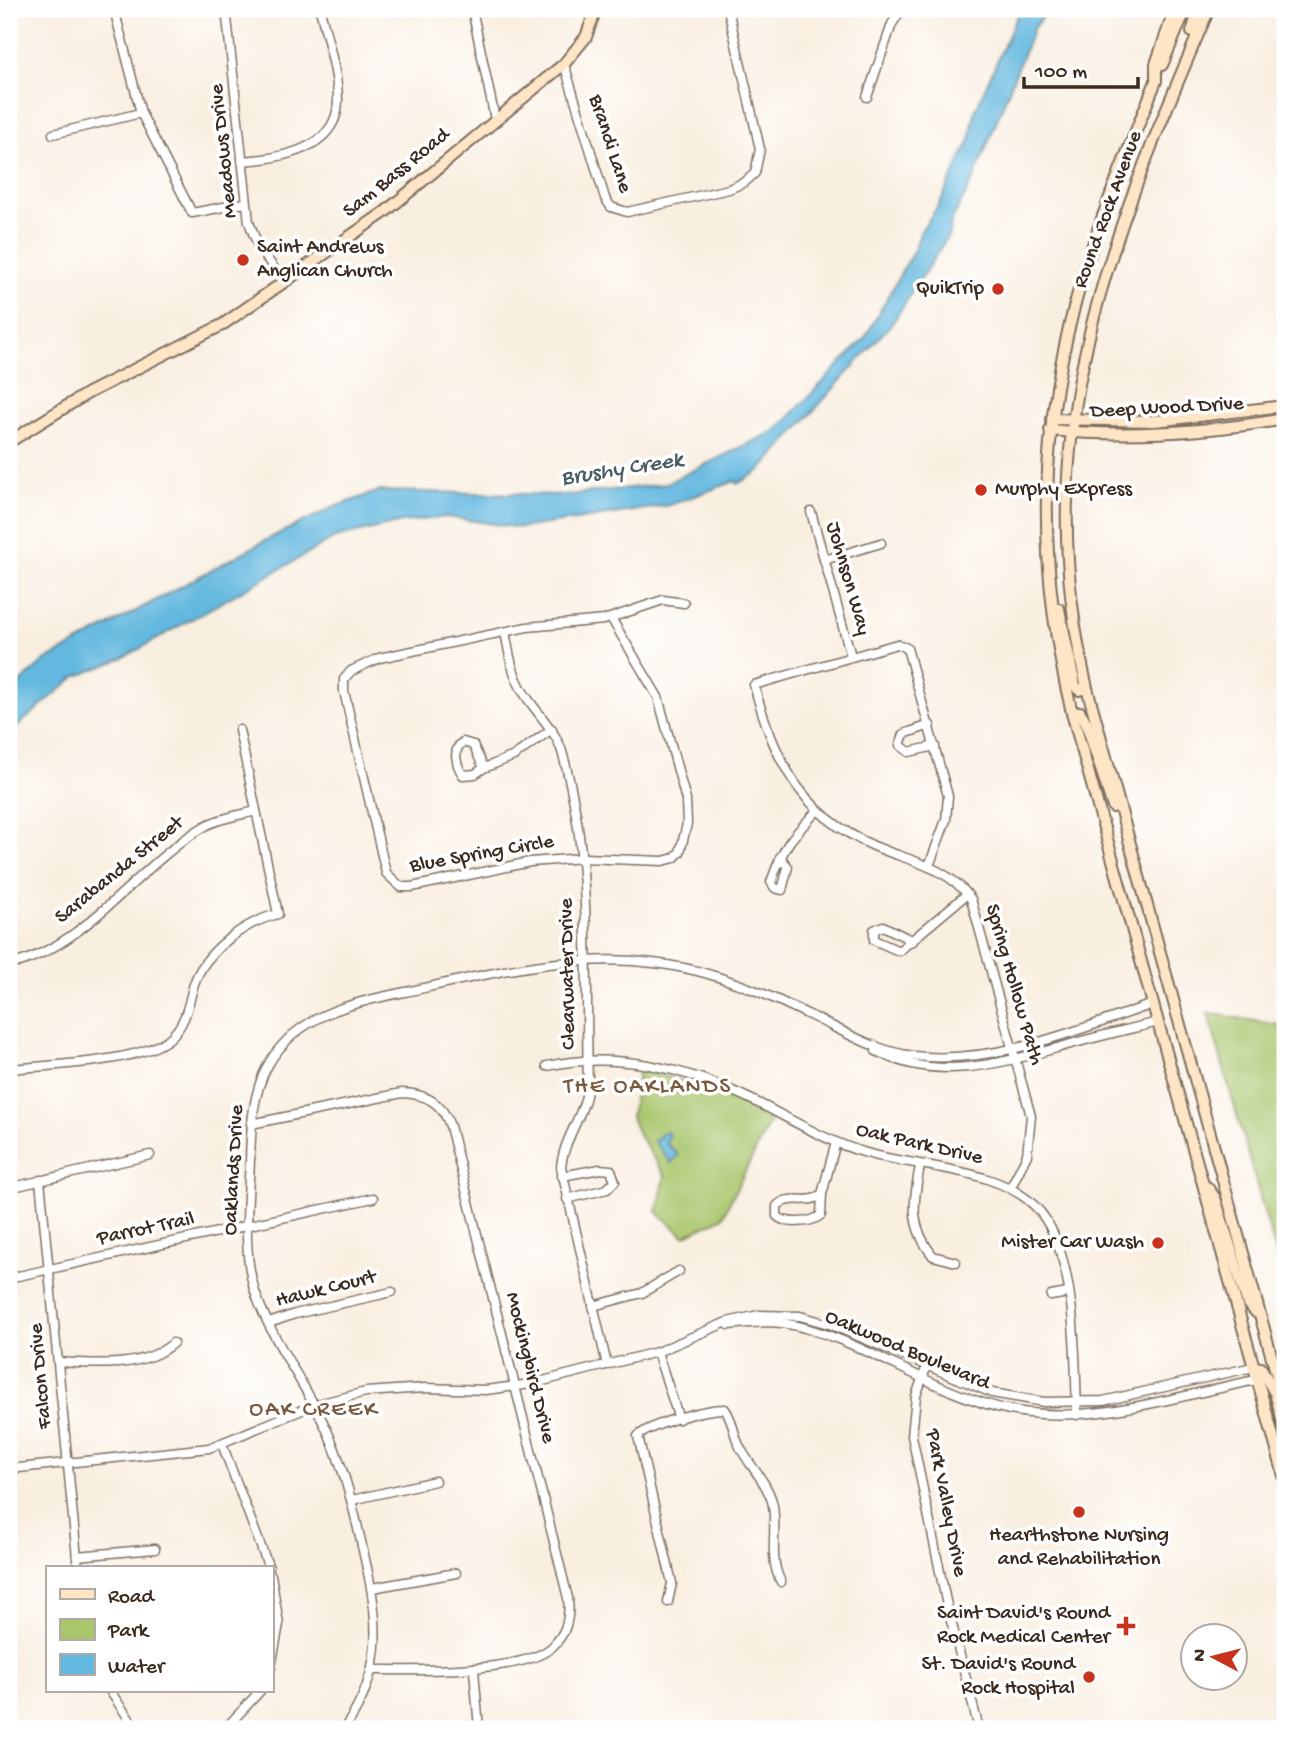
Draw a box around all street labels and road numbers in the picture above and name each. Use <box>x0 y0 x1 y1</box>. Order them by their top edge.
street label: Meadows Drive <box>205 81 244 219</box>
street label: Brandi Lane <box>581 91 637 197</box>
street label: Sam Bass Road <box>339 122 457 225</box>
street label: Round Rock Avenue <box>1069 127 1149 292</box>
street label: Deep Wood Drive <box>1088 392 1245 426</box>
street label: Johnson Way <box>819 519 875 639</box>
street label: Sarabanda Street <box>51 810 191 930</box>
street label: Blue Spring Circle <box>407 830 557 880</box>
street label: Clearwater Drive <box>555 897 583 1050</box>
street label: Spring Hollow Path <box>978 902 1048 1068</box>
street label: Oaklands Drive <box>219 1103 251 1236</box>
street label: Oak Park Drive <box>853 1118 986 1172</box>
street label: Parrot Trail <box>94 1207 197 1253</box>
street label: Hawk Court <box>273 1265 381 1315</box>
street label: Mockingbird Drive <box>498 1290 560 1447</box>
street label: Oakwood Boulevard <box>821 1305 995 1398</box>
street label: Falcon Drive <box>25 1321 59 1431</box>
street label: Park Valley Drive <box>918 1426 972 1580</box>

